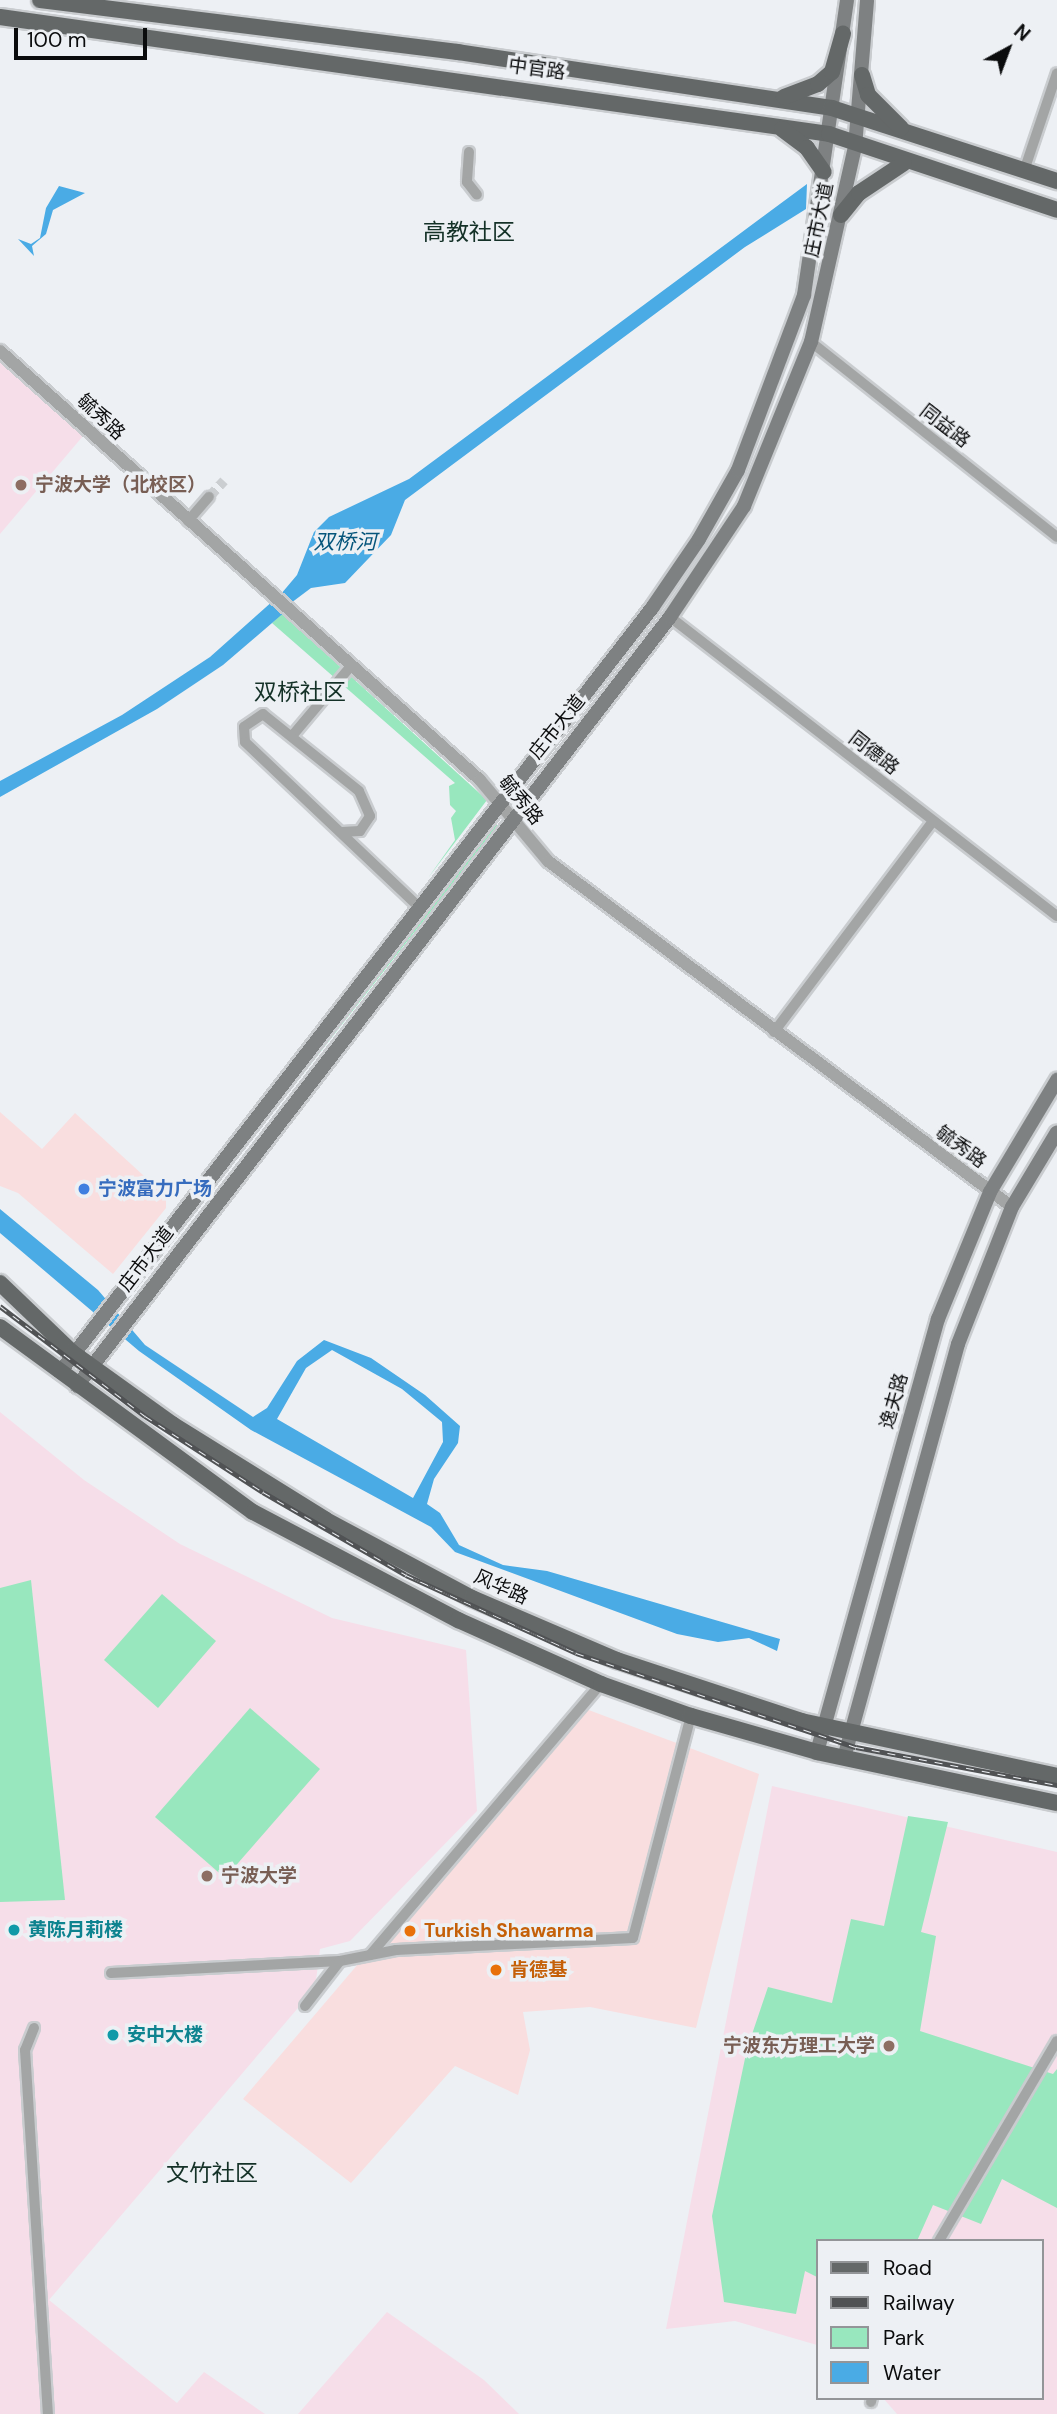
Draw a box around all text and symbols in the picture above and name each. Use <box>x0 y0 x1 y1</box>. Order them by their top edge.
scale bar <box>18 14 150 58</box>
north arrow <box>973 14 1043 84</box>
text: N <box>1009 19 1036 47</box>
text: 100 m <box>27 26 87 54</box>
street label: 中官路 <box>507 54 567 84</box>
street label: 庄市大道 <box>800 180 838 260</box>
district label: 高教社区 <box>423 218 515 246</box>
street label: 毓秀路 <box>72 389 130 445</box>
street label: 同益路 <box>916 399 974 453</box>
place label: 宁波大学（北校区） <box>35 474 206 496</box>
marker: 宁波大学（北校区） <box>13 477 29 493</box>
water label: 双桥河 <box>314 529 376 555</box>
district label: 双桥社区 <box>254 678 346 706</box>
street label: 庄市大道 <box>524 690 590 764</box>
street label: 同德路 <box>845 726 903 780</box>
street label: 毓秀路 <box>494 771 548 829</box>
street label: 毓秀路 <box>931 1121 991 1173</box>
place label: 宁波富力广场 <box>98 1178 212 1200</box>
marker: 宁波富力广场 <box>76 1181 92 1197</box>
street label: 庄市大道 <box>114 1222 178 1296</box>
street label: 逸夫路 <box>875 1370 913 1432</box>
street label: 风华路 <box>470 1565 532 1609</box>
place label: 宁波大学 <box>221 1865 297 1887</box>
marker: 宁波大学 <box>199 1868 215 1884</box>
place label: 黄陈月莉楼 <box>28 1919 123 1941</box>
place label: Turkish Shawarma <box>424 1920 594 1942</box>
marker: 黄陈月莉楼 <box>6 1922 22 1938</box>
marker: Turkish Shawarma <box>402 1923 418 1939</box>
place label: 肯德基 <box>510 1959 567 1981</box>
marker: 肯德基 <box>488 1962 504 1978</box>
place label: 安中大楼 <box>127 2024 203 2046</box>
marker: 安中大楼 <box>105 2027 121 2043</box>
place label: 宁波东方理工大学 <box>723 2035 875 2057</box>
marker: 宁波东方理工大学 <box>881 2038 897 2054</box>
district label: 文竹社区 <box>166 2159 258 2187</box>
legend <box>816 2239 1043 2400</box>
text: Road <box>883 2254 932 2282</box>
text: Railway <box>883 2289 955 2317</box>
text: Park <box>883 2324 924 2352</box>
text: Water <box>883 2359 941 2387</box>

